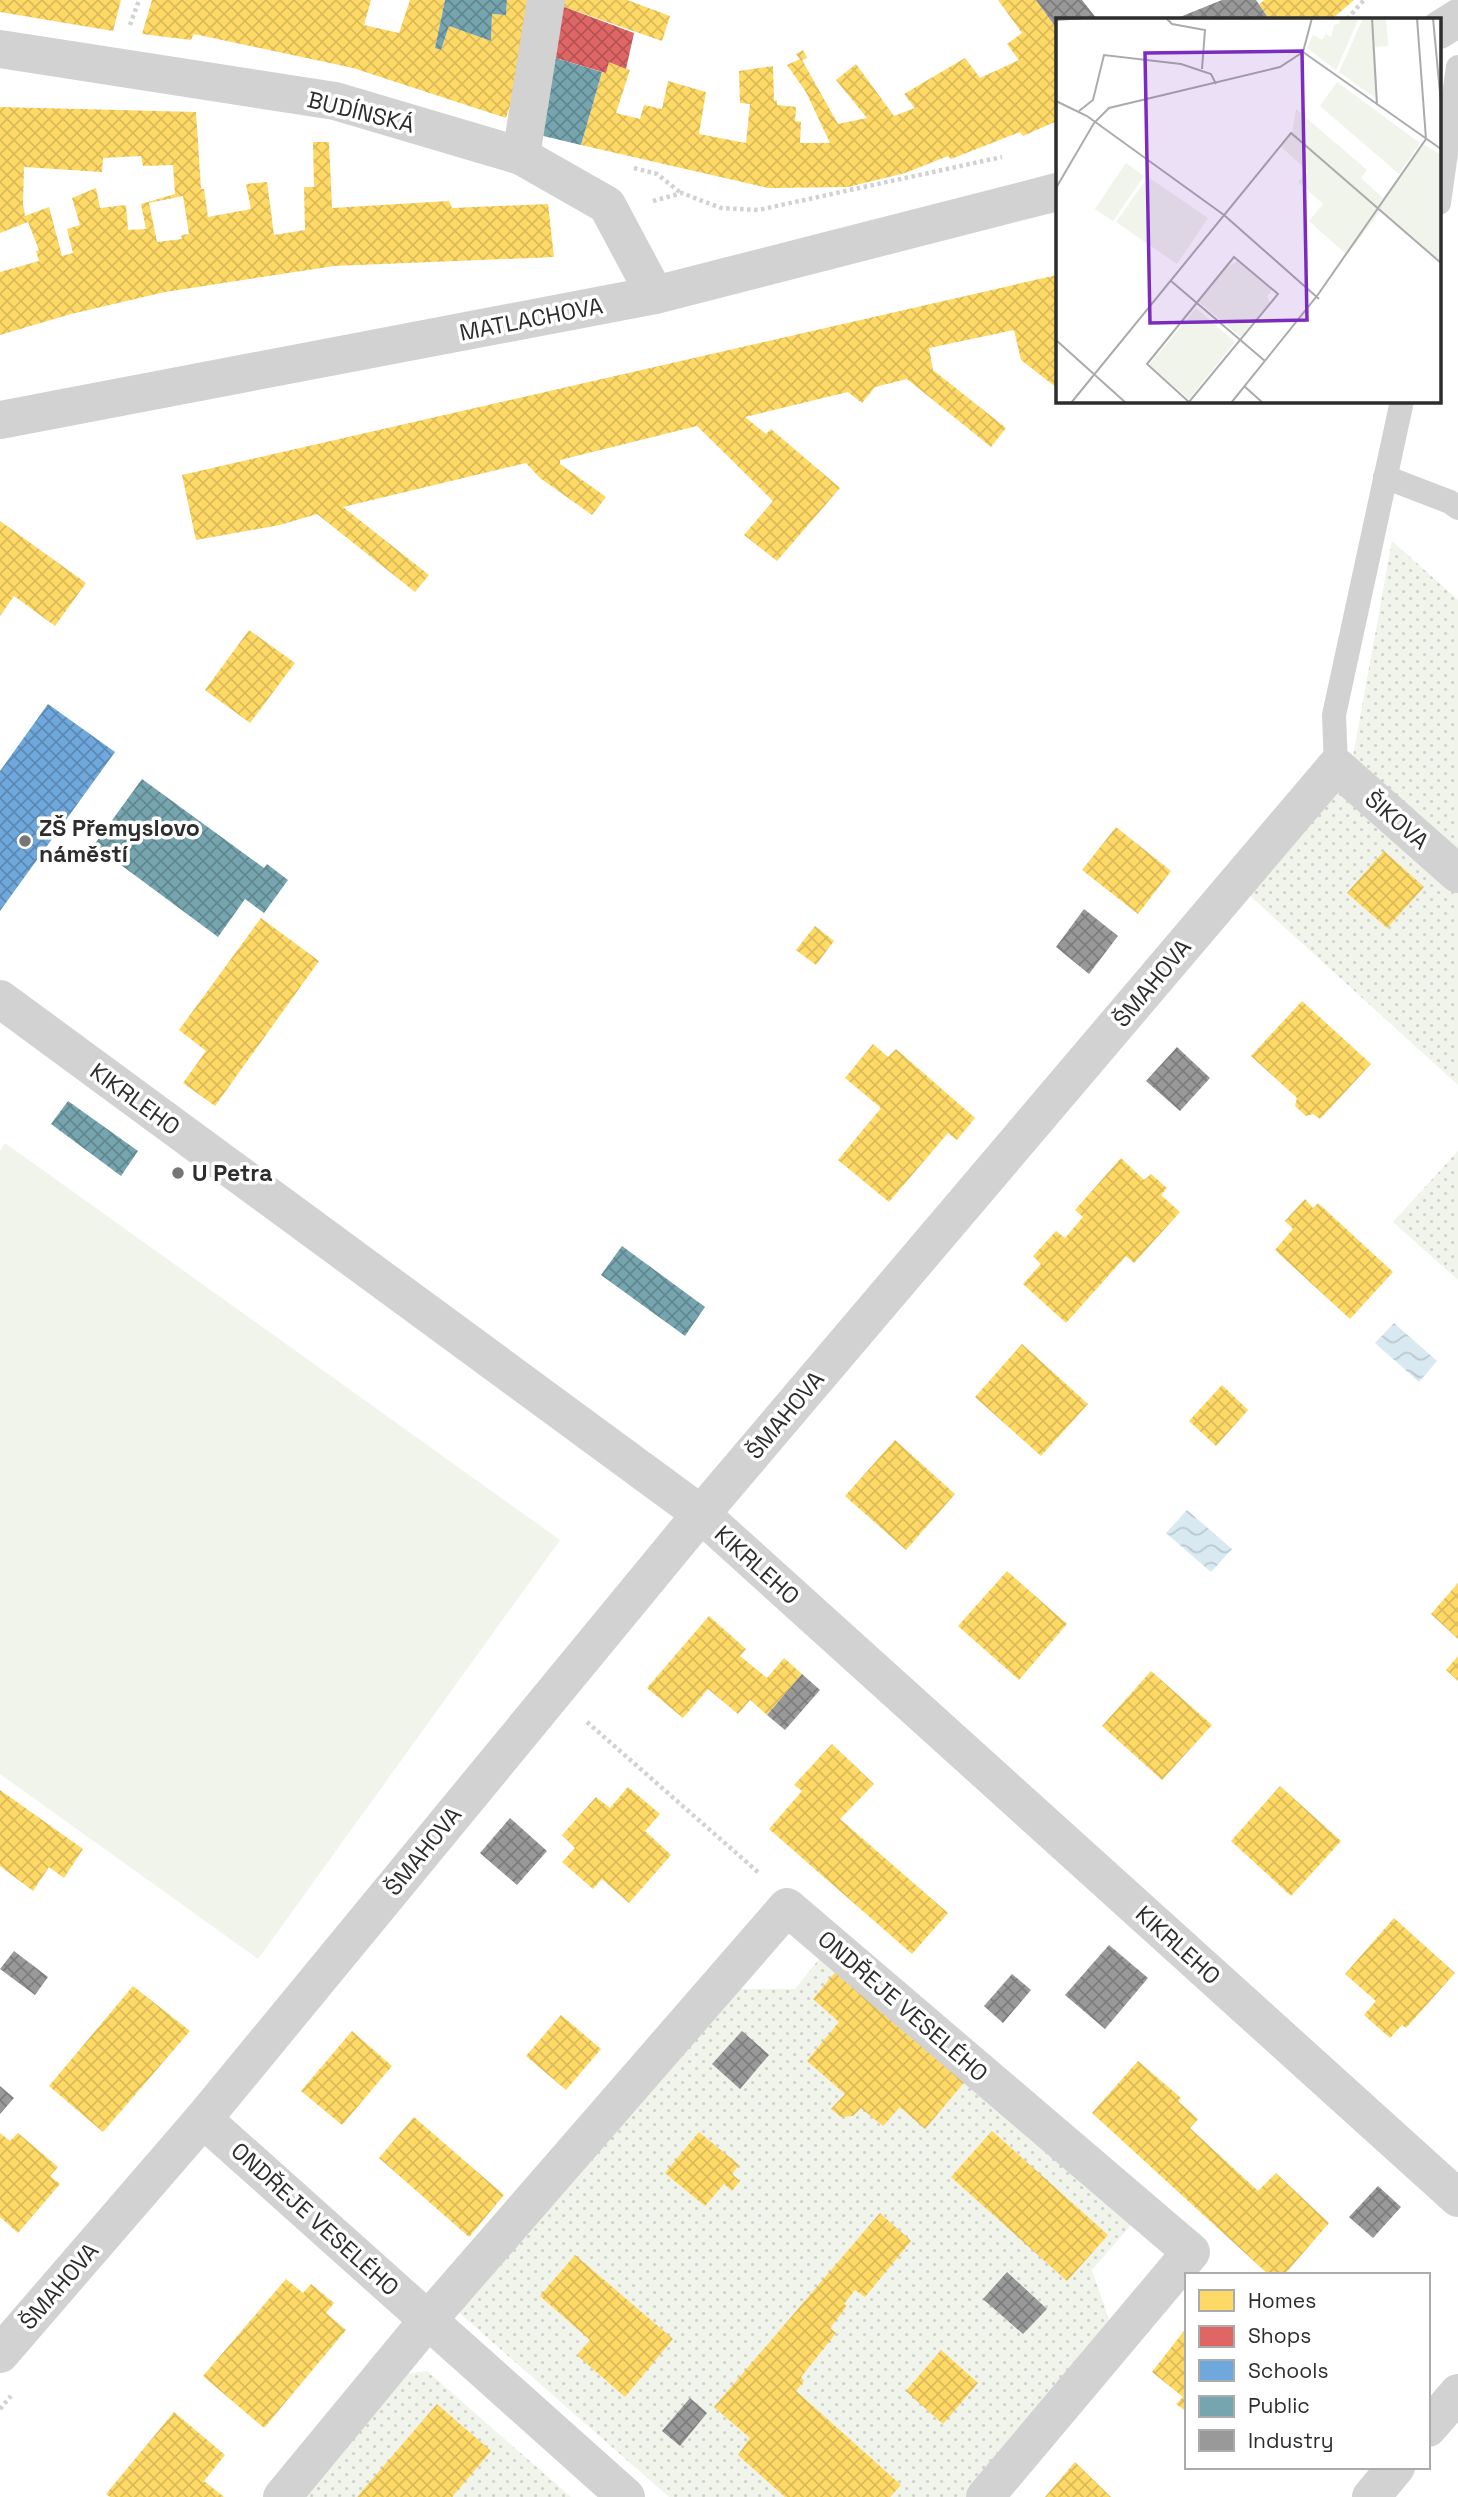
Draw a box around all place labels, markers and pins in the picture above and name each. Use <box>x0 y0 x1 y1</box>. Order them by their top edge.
place label: ZŠ Přemyslovo náměstí <box>39 813 200 869</box>
marker: ZŠ Přemyslovo náměstí <box>17 833 33 849</box>
place label: U Petra <box>192 1158 272 1188</box>
marker: U Petra <box>170 1165 186 1181</box>

